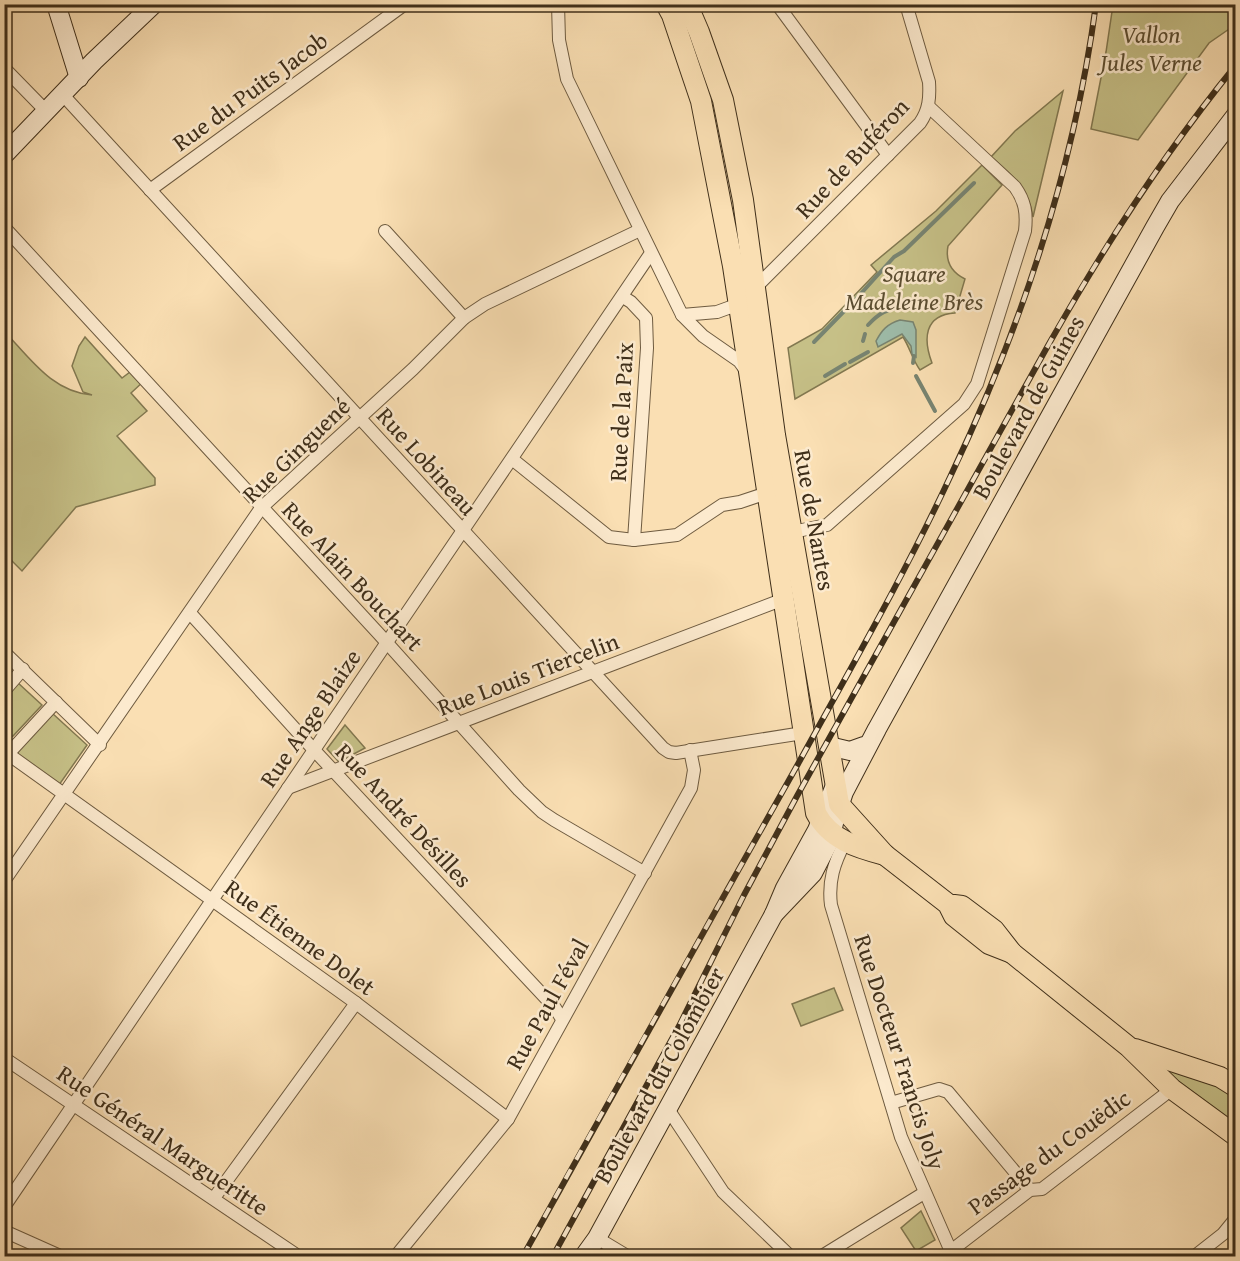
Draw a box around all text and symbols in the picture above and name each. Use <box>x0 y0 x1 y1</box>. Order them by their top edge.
park label: Vallon Jules Verne <box>1096 17 1202 80</box>
street label: Rue du Puits Jacob <box>165 23 335 159</box>
street label: Rue de Buféron <box>787 90 917 226</box>
park label: Square Madeleine Brès <box>845 256 983 319</box>
street label: Boulevard de Guines <box>963 309 1093 505</box>
street label: Rue de la Paix <box>600 341 642 482</box>
street label: Rue Ginguené <box>234 389 358 511</box>
street label: Rue Lobineau <box>369 399 485 523</box>
street label: Rue de Nantes <box>785 447 845 593</box>
street label: Rue Alain Bouchart <box>274 493 432 659</box>
street label: Rue Louis Tiercelin <box>432 623 624 725</box>
street label: Rue Ange Blaize <box>251 642 369 794</box>
street label: Rue André Désilles <box>327 735 481 895</box>
street label: Rue Étienne Dolet <box>217 870 383 1004</box>
street label: Rue Docteur Francis Joly <box>845 930 955 1174</box>
street label: Rue Paul Féval <box>497 932 598 1076</box>
street label: Boulevard du Colombier <box>585 960 733 1190</box>
street label: Rue Général Margueritte <box>50 1056 276 1224</box>
street label: Passage du Couëdic <box>960 1081 1138 1223</box>

